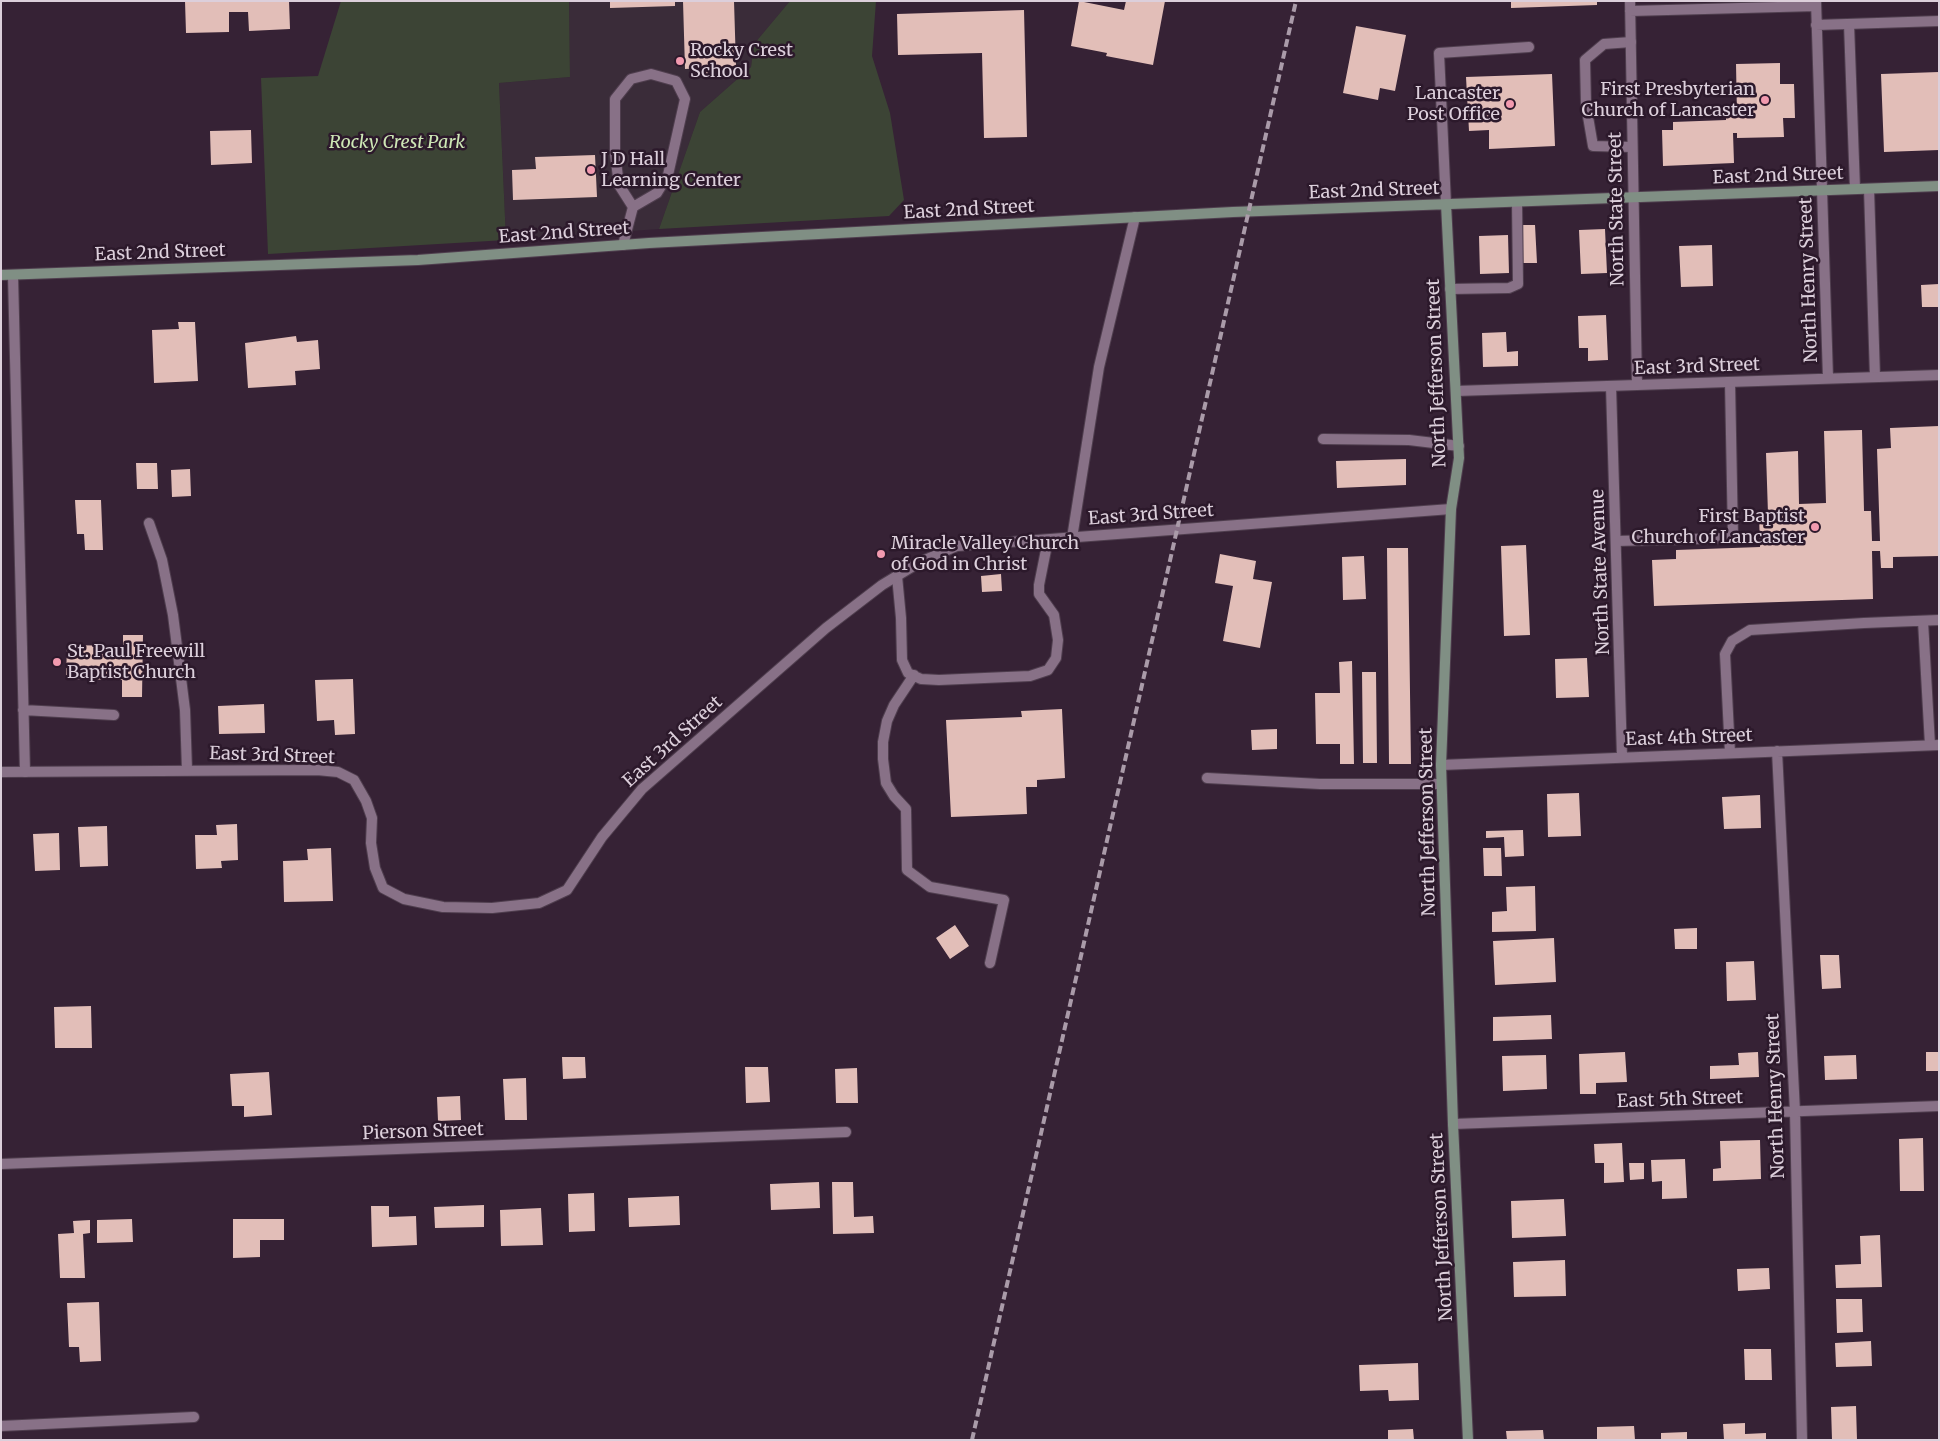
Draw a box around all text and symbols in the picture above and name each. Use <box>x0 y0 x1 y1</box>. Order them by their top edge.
place label: Rocky Crest School <box>690 40 793 82</box>
marker: Rocky Crest School <box>674 55 686 67</box>
place label: First Presbyterian Church of Lancaster <box>1582 79 1755 122</box>
place label: Lancaster Post Office <box>1407 83 1500 126</box>
marker: First Presbyterian Church of Lancaster <box>1759 94 1771 106</box>
marker: Lancaster Post Office <box>1504 98 1516 110</box>
park label: Rocky Crest Park <box>329 132 465 154</box>
street label: North State Street <box>1605 132 1629 286</box>
place label: J D Hall Learning Center <box>601 149 741 192</box>
street label: East 2nd Street <box>1712 163 1844 189</box>
marker: J D Hall Learning Center <box>585 164 597 176</box>
street label: East 2nd Street <box>1308 178 1440 204</box>
street label: East 2nd Street <box>903 196 1035 224</box>
street label: North Henry Street <box>1795 197 1823 363</box>
street label: East 2nd Street <box>498 218 630 248</box>
street label: East 2nd Street <box>94 240 226 266</box>
street label: North Jefferson Street <box>1423 278 1451 468</box>
street label: East 3rd Street <box>1634 354 1760 380</box>
street label: North State Avenue <box>1587 489 1615 655</box>
street label: East 3rd Street <box>1087 500 1215 530</box>
place label: First Baptist Church of Lancaster <box>1632 506 1805 548</box>
marker: First Baptist Church of Lancaster <box>1809 521 1821 533</box>
place label: Miracle Valley Church of God in Christ <box>891 533 1079 576</box>
marker: Miracle Valley Church of God in Christ <box>875 548 887 560</box>
place label: St. Paul Freewill Baptist Church <box>67 641 205 684</box>
marker: St. Paul Freewill Baptist Church <box>51 656 63 668</box>
street label: East 3rd Street <box>619 692 727 792</box>
street label: East 4th Street <box>1625 725 1753 751</box>
street label: North Jefferson Street <box>1416 727 1440 917</box>
street label: East 3rd Street <box>209 743 335 769</box>
street label: North Henry Street <box>1762 1013 1790 1179</box>
street label: East 5th Street <box>1616 1087 1744 1113</box>
street label: Pierson Street <box>362 1119 484 1145</box>
street label: North Jefferson Street <box>1426 1132 1458 1322</box>

